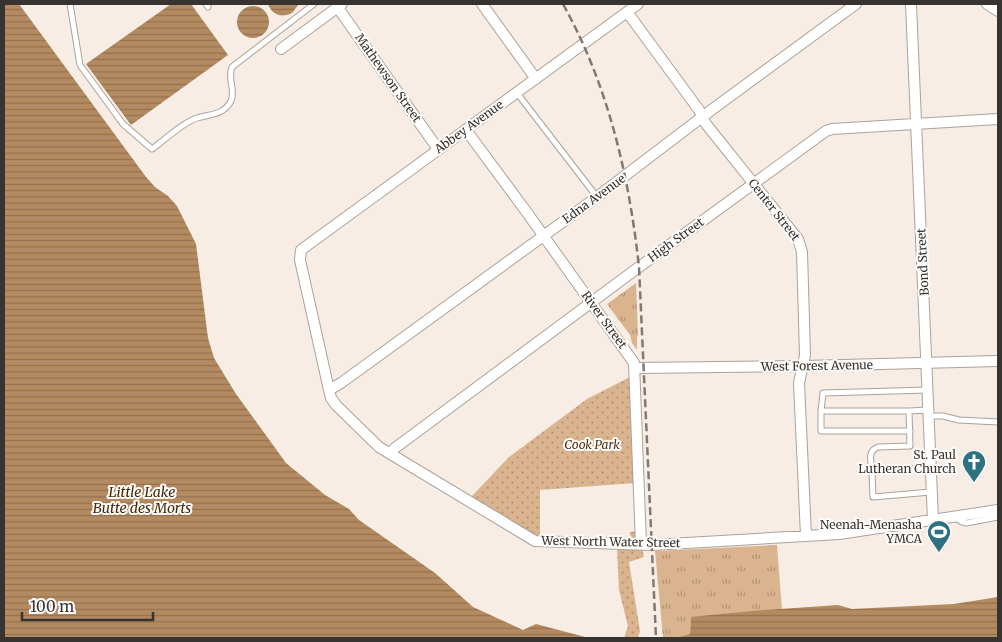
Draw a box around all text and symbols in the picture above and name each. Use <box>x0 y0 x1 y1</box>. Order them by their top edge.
street label: Mathewson Street <box>352 30 425 125</box>
street label: Abbey Avenue <box>431 97 506 157</box>
street label: Edna Avenue <box>559 171 628 227</box>
street label: Center Street <box>745 176 804 244</box>
street label: High Street <box>645 214 707 265</box>
street label: Bond Street <box>913 228 932 296</box>
street label: River Street <box>578 288 631 352</box>
street label: West Forest Avenue <box>760 357 873 374</box>
park label: Cook Park <box>564 437 620 452</box>
place label: St. Paul Lutheran Church <box>858 447 956 476</box>
church icon: St. Paul Lutheran Church <box>961 449 987 483</box>
water label: Little Lake Butte des Morts <box>93 483 191 517</box>
place label: Neenah-Menasha YMCA <box>820 517 923 546</box>
sports icon: Neenah-Menasha YMCA <box>926 519 952 553</box>
street label: West North Water Street <box>540 533 681 550</box>
scale bar <box>22 590 154 622</box>
text: 100 m <box>30 597 74 616</box>

